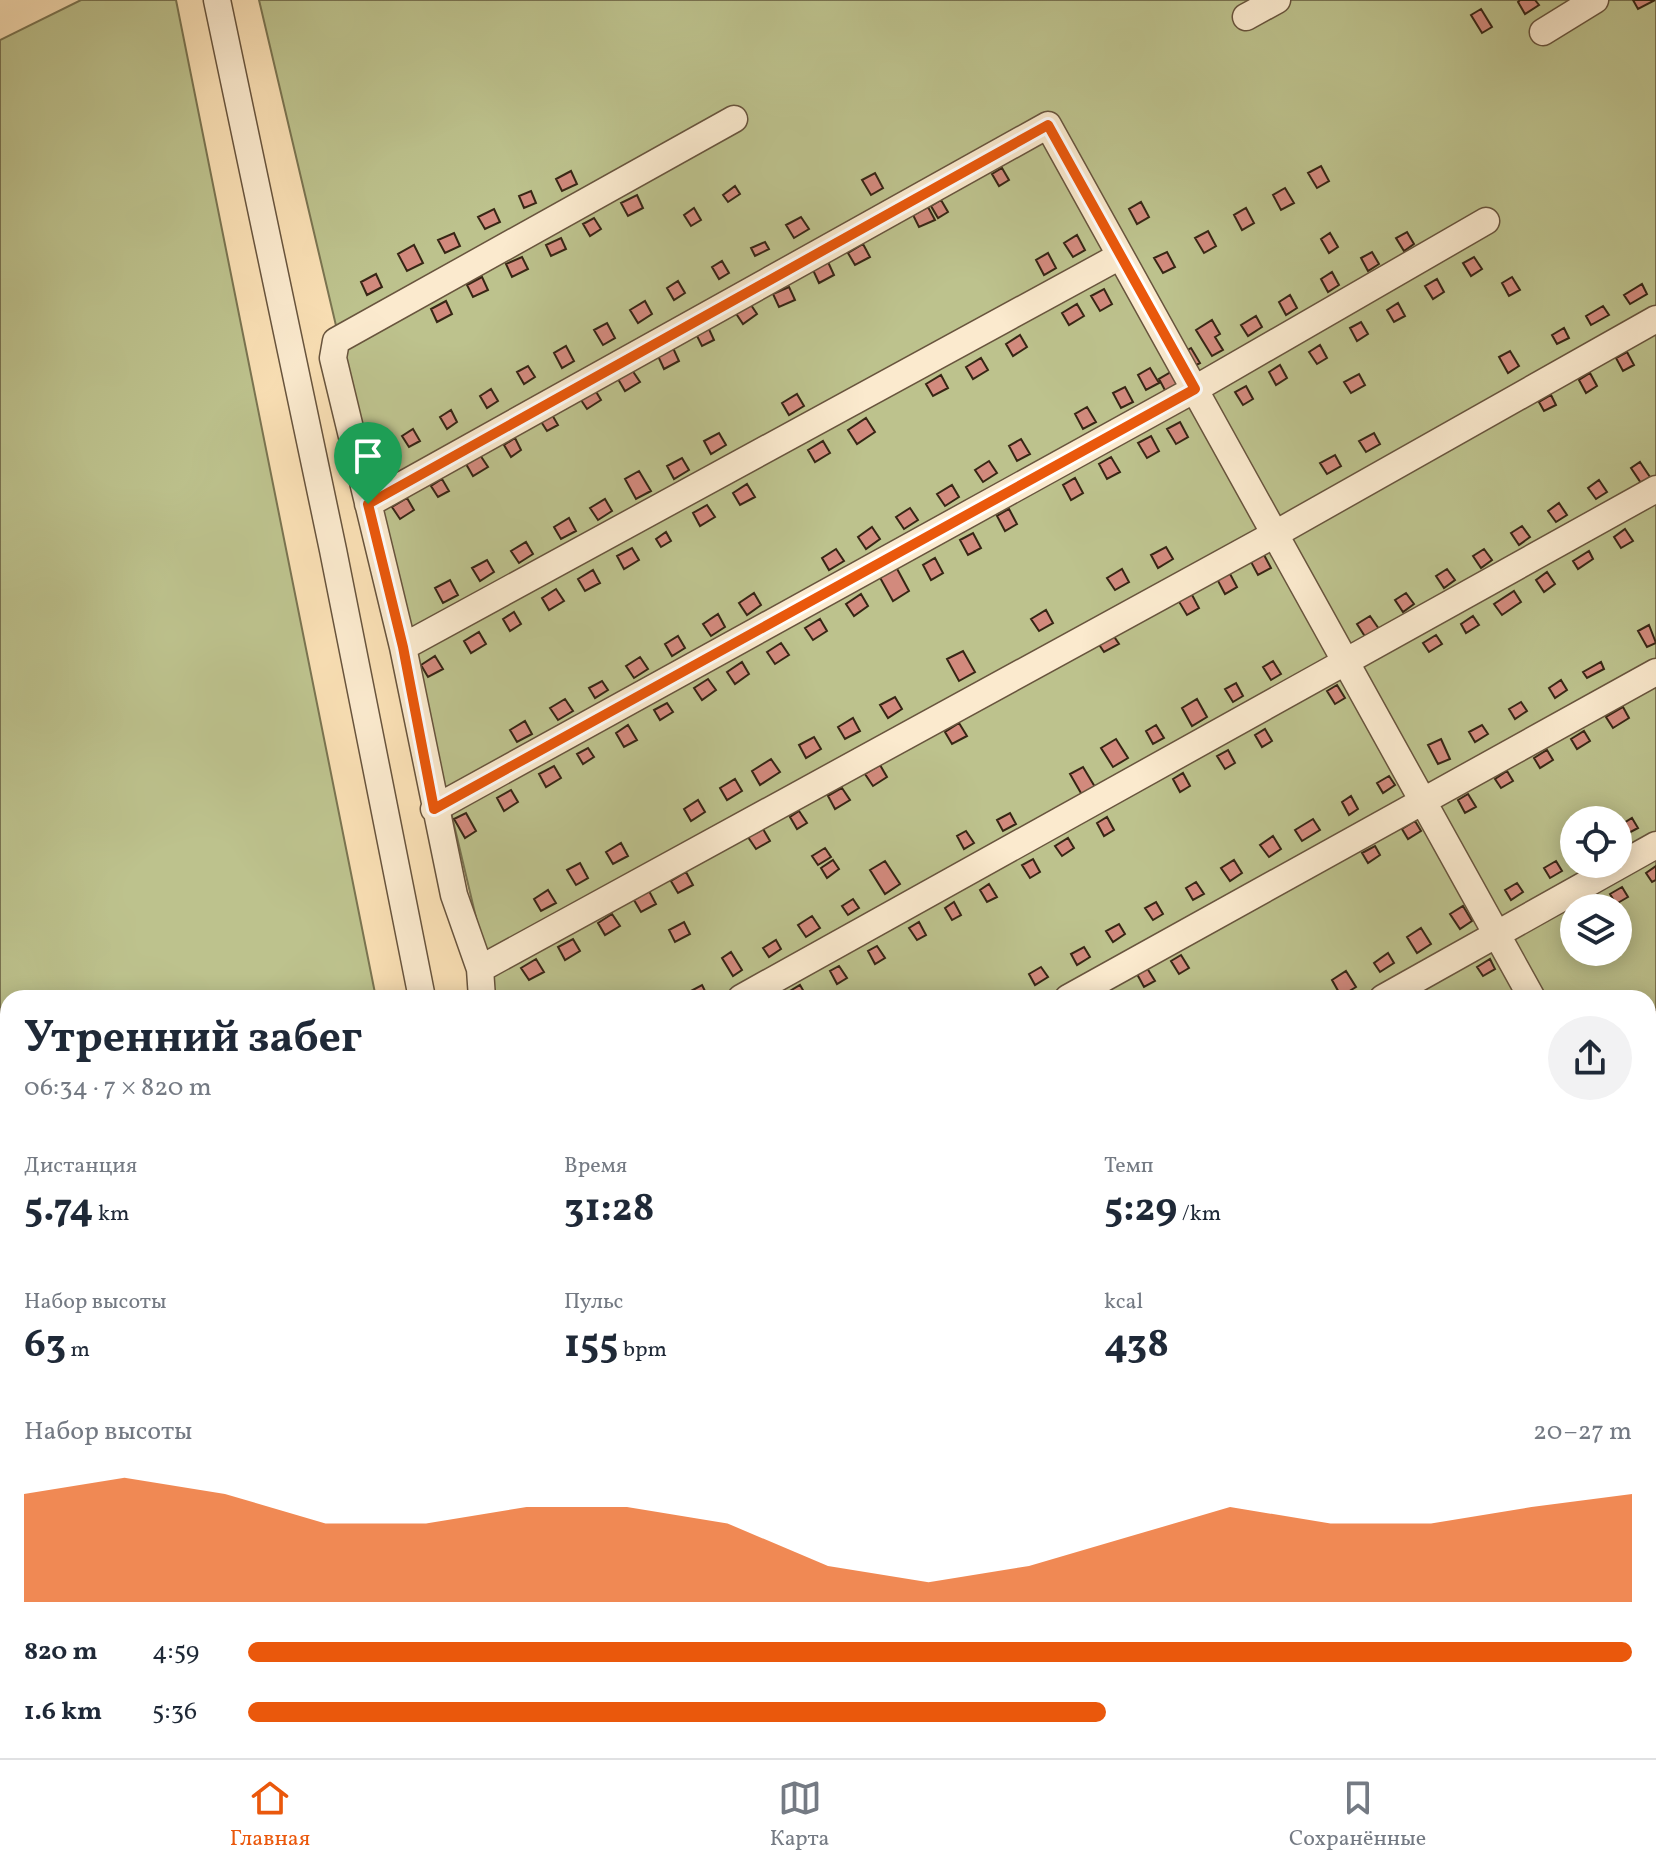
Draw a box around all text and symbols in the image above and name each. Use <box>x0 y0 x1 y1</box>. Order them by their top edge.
pin <box>334 422 402 504</box>
icon: arrive <box>346 434 390 478</box>
map controls <box>1560 806 1632 966</box>
button: locate <box>1560 806 1632 878</box>
button: layers <box>1560 894 1632 966</box>
text: Утренний забег <box>24 1009 362 1070</box>
button: share <box>1548 1016 1632 1100</box>
text: 06:34 · 7 × 820 m <box>24 1070 212 1106</box>
text: Дистанция <box>24 1151 137 1182</box>
text: Время <box>564 1151 627 1182</box>
text: Темп <box>1104 1151 1154 1182</box>
text: 5.74 <box>24 1182 94 1238</box>
text: 31:28 <box>564 1182 654 1238</box>
text: 5:29 <box>1104 1182 1177 1238</box>
text: km <box>94 1199 129 1230</box>
text: /km <box>1177 1199 1221 1230</box>
text: Набор высоты <box>24 1287 167 1318</box>
text: Пульс <box>564 1287 623 1318</box>
text: kcal <box>1104 1287 1143 1318</box>
text: 63 <box>24 1318 66 1374</box>
text: 155 <box>564 1318 619 1374</box>
text: 438 <box>1104 1318 1169 1374</box>
text: m <box>66 1335 90 1366</box>
text: bpm <box>619 1335 667 1366</box>
text: Набор высоты <box>24 1414 192 1450</box>
text: 20–27 m <box>1533 1414 1632 1450</box>
text: 820 m <box>24 1634 98 1670</box>
text: 4:59 <box>152 1634 199 1670</box>
text: 1.6 km <box>24 1694 102 1730</box>
text: 5:36 <box>152 1694 197 1730</box>
tab: Главная <box>230 1776 310 1855</box>
tab: Карта <box>770 1776 829 1855</box>
tab: Сохранённые <box>1289 1776 1426 1855</box>

